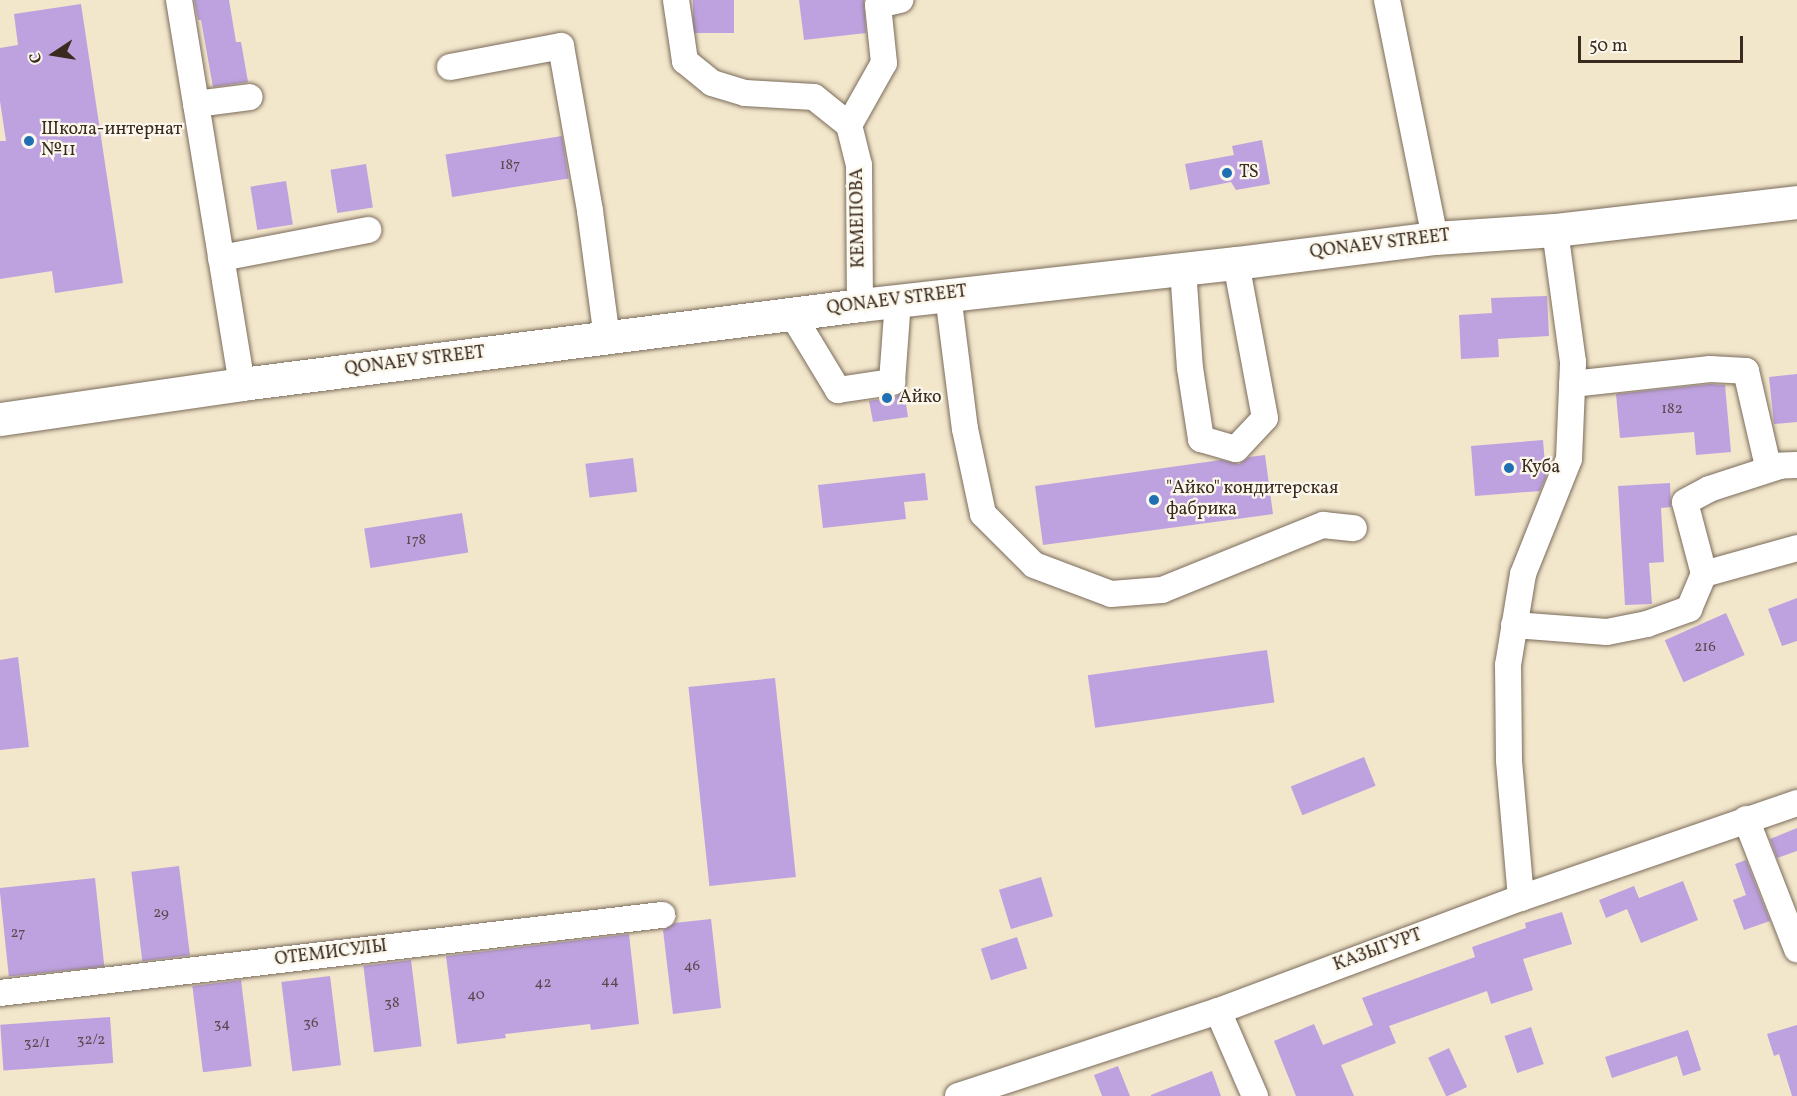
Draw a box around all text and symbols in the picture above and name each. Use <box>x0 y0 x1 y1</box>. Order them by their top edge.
north arrow <box>24 24 84 84</box>
scale bar <box>1581 24 1746 62</box>
text: 50 m <box>1589 34 1628 59</box>
text: С <box>25 50 48 65</box>
place label: Школа-интернат №11 <box>41 120 182 162</box>
marker: Школа-интернат №11 <box>22 134 36 148</box>
house number: 187 <box>500 157 520 175</box>
place label: TS <box>1239 162 1259 184</box>
marker: TS <box>1220 166 1234 180</box>
street label: КЕМЕПОВА <box>847 168 871 268</box>
street label: QONAEV STREET <box>1308 226 1452 264</box>
street label: QONAEV STREET <box>825 282 969 320</box>
street label: QONAEV STREET <box>343 343 487 381</box>
place label: Айко <box>899 387 942 409</box>
marker: Айко <box>880 391 894 405</box>
house number: 182 <box>1661 401 1683 419</box>
place label: Куба <box>1521 457 1560 479</box>
marker: Куба <box>1502 461 1516 475</box>
place label: "Айко" кондитерская фабрика <box>1166 479 1338 522</box>
marker: "Айко" кондитерская фабрика <box>1147 493 1161 507</box>
house number: 178 <box>406 532 426 550</box>
house number: 216 <box>1694 639 1716 657</box>
house number: 29 <box>153 905 169 923</box>
house number: 27 <box>11 925 25 943</box>
street label: КАЗЫГУРТ <box>1331 925 1425 977</box>
street label: ОТЕМИСУЛЫ <box>274 936 388 972</box>
house number: 46 <box>684 958 700 976</box>
house number: 44 <box>601 973 619 991</box>
house number: 42 <box>534 975 552 993</box>
house number: 40 <box>467 987 485 1005</box>
house number: 38 <box>384 995 400 1013</box>
house number: 36 <box>303 1015 319 1033</box>
house number: 34 <box>214 1016 230 1034</box>
house number: 32/2 <box>77 1032 105 1050</box>
house number: 32/1 <box>24 1035 50 1053</box>

